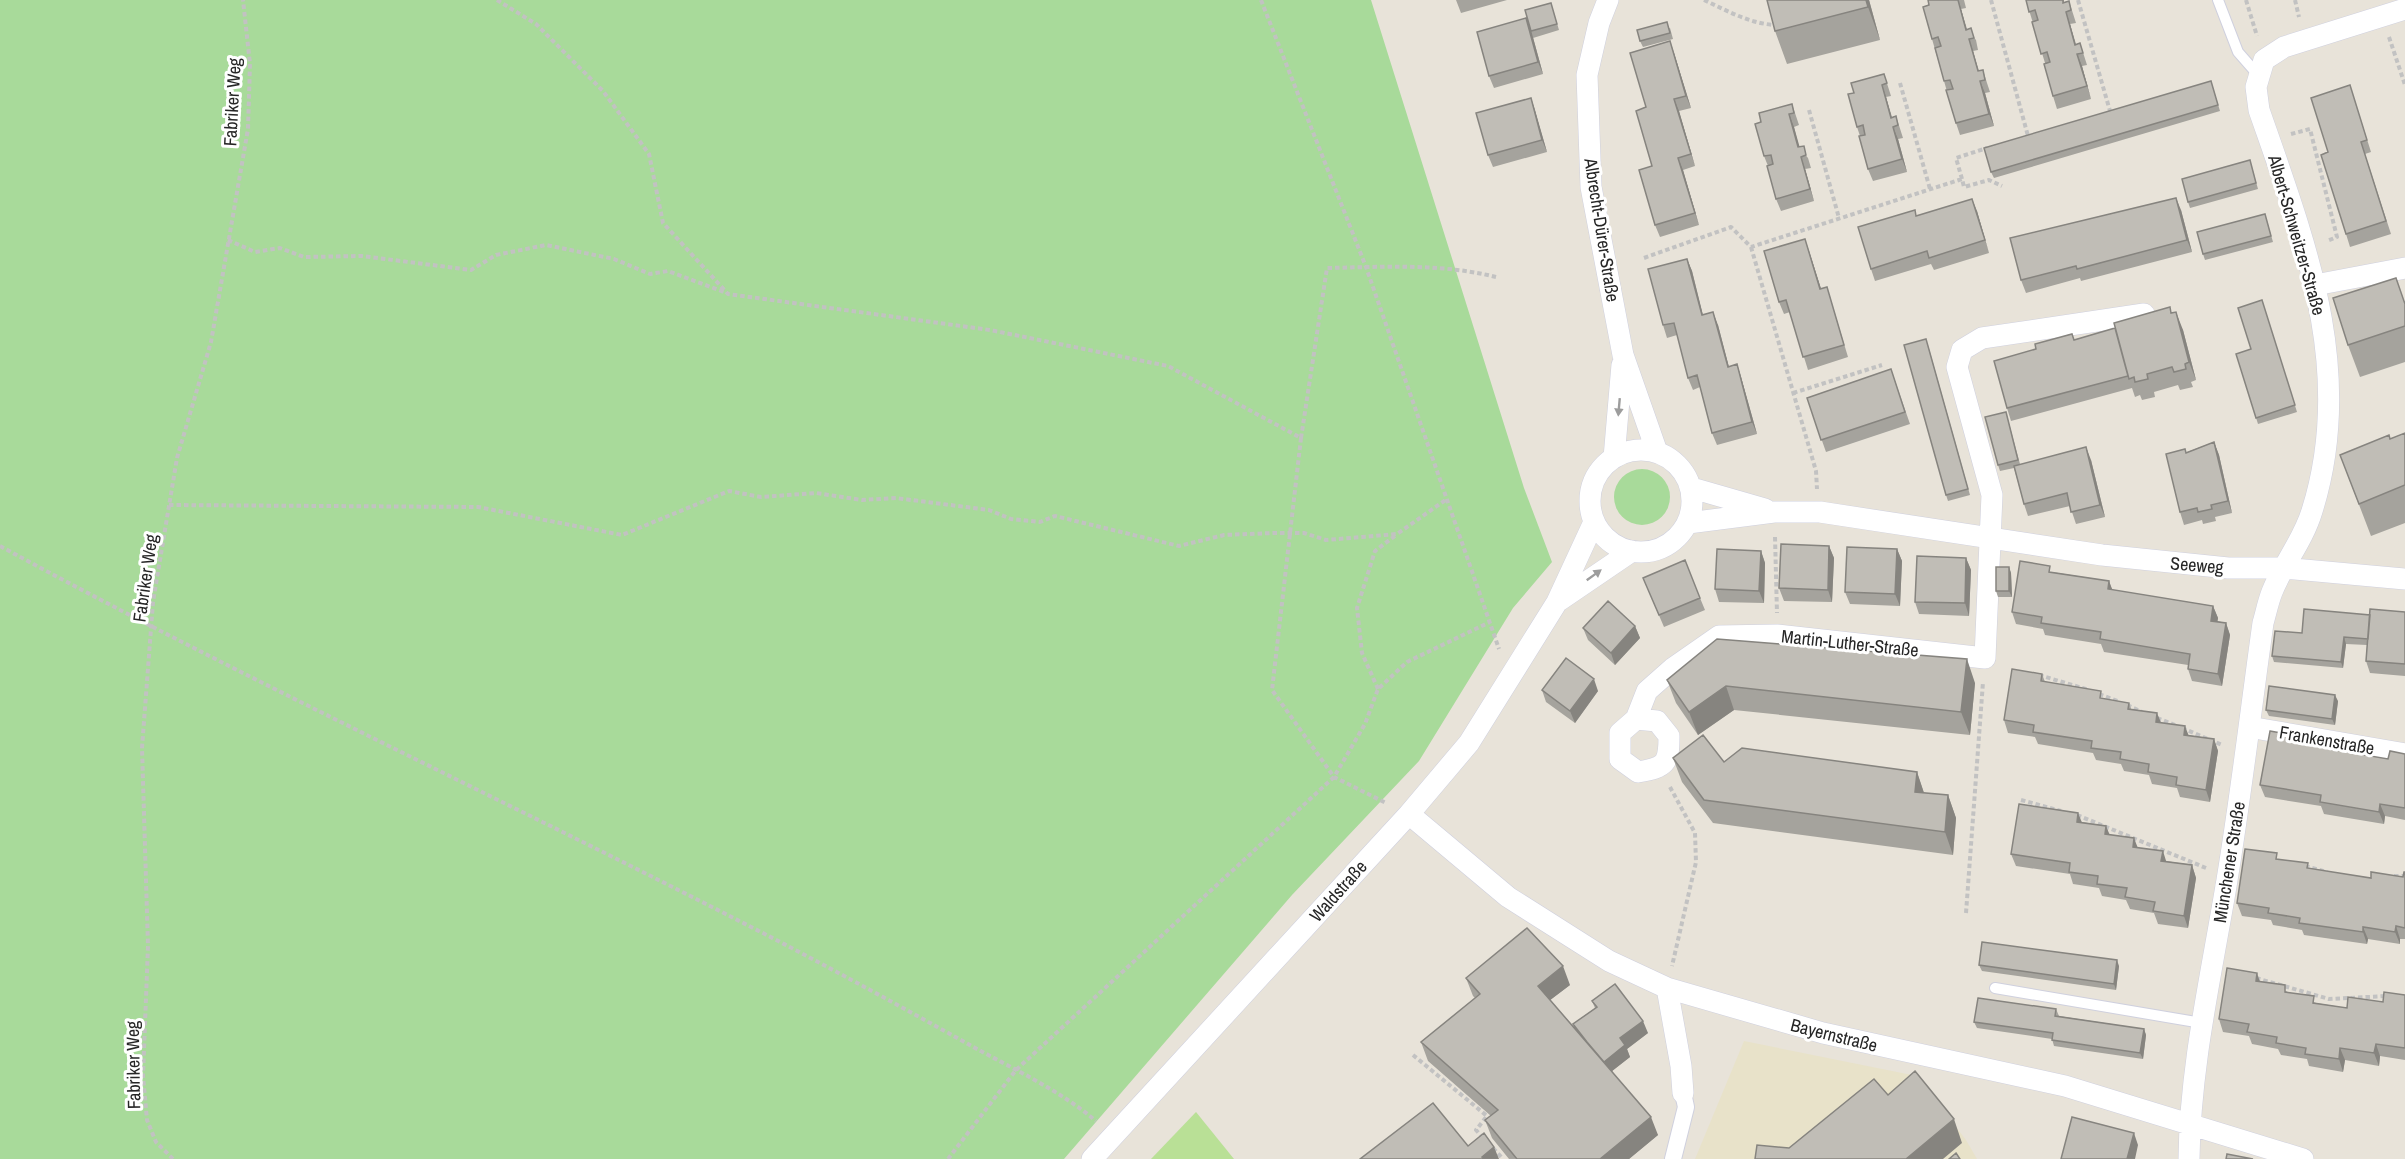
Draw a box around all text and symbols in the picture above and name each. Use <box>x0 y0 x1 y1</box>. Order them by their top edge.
street label: Fabriker Weg <box>217 56 247 147</box>
street label: Albert-Schweitzer-Straße <box>2262 151 2332 318</box>
street label: Albrecht-Dürer-Straße <box>1578 155 1626 304</box>
one-way arrow <box>1614 397 1623 416</box>
street label: Fabriker Weg <box>126 532 164 624</box>
street label: Seeweg <box>2169 550 2225 580</box>
one-way arrow <box>1586 570 1601 582</box>
street label: Martin-Luther-Straße <box>1780 623 1920 663</box>
street label: Frankenstraße <box>2278 719 2376 761</box>
street label: Münchener Straße <box>2207 800 2251 924</box>
street label: Waldstraße <box>1304 855 1372 927</box>
street label: Bayernstraße <box>1788 1012 1880 1058</box>
street label: Fabriker Weg <box>120 1020 146 1109</box>

